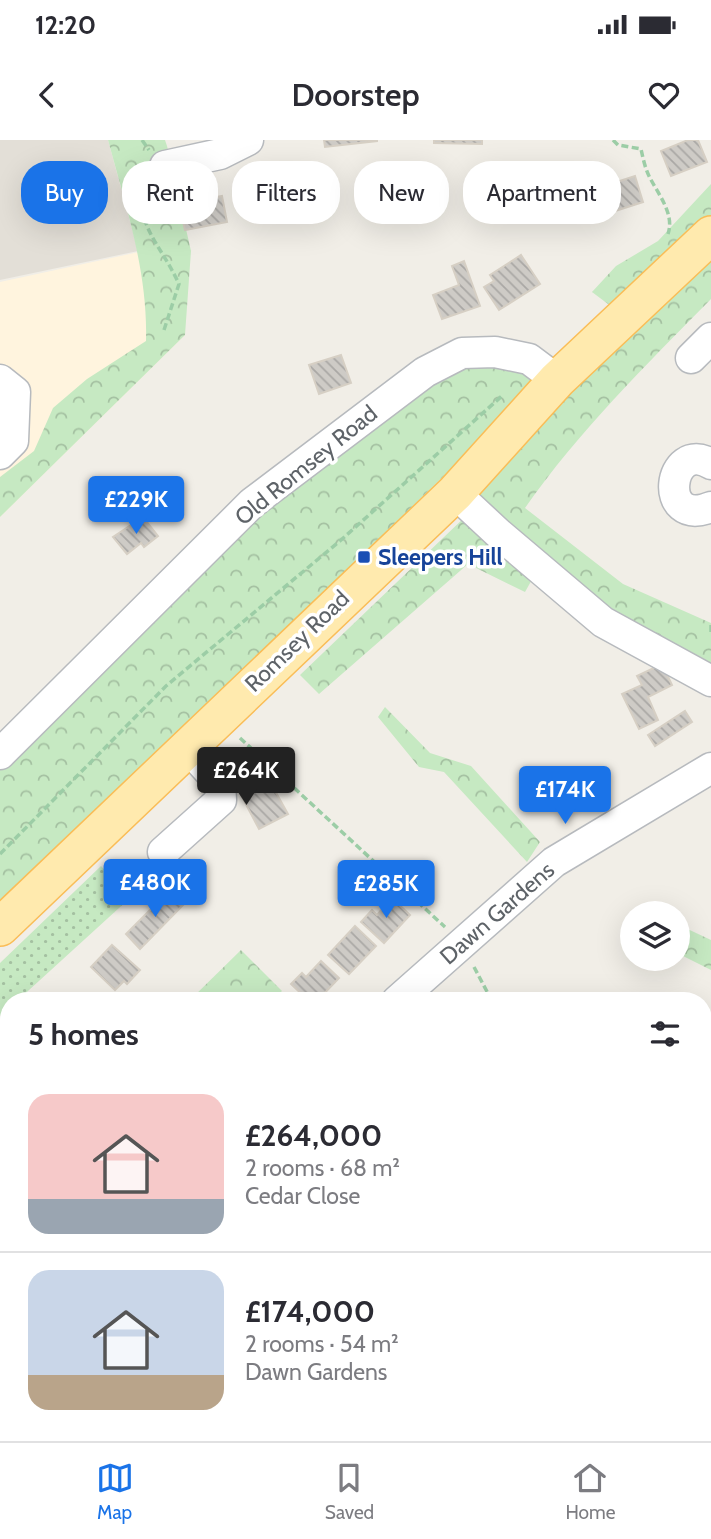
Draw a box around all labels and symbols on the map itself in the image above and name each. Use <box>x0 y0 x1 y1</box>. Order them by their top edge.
street label: Old Romsey Road <box>229 399 383 531</box>
pin: £229K <box>87 476 185 536</box>
place label: Sleepers Hill <box>378 543 503 571</box>
marker: Sleepers Hill <box>356 549 372 565</box>
street label: Romsey Road <box>239 584 355 698</box>
pin: £264K <box>197 748 295 807</box>
pin: £174K <box>516 766 614 826</box>
street label: Dawn Gardens <box>434 856 560 970</box>
pin: £480K <box>106 860 204 919</box>
pin: £285K <box>337 860 435 920</box>

